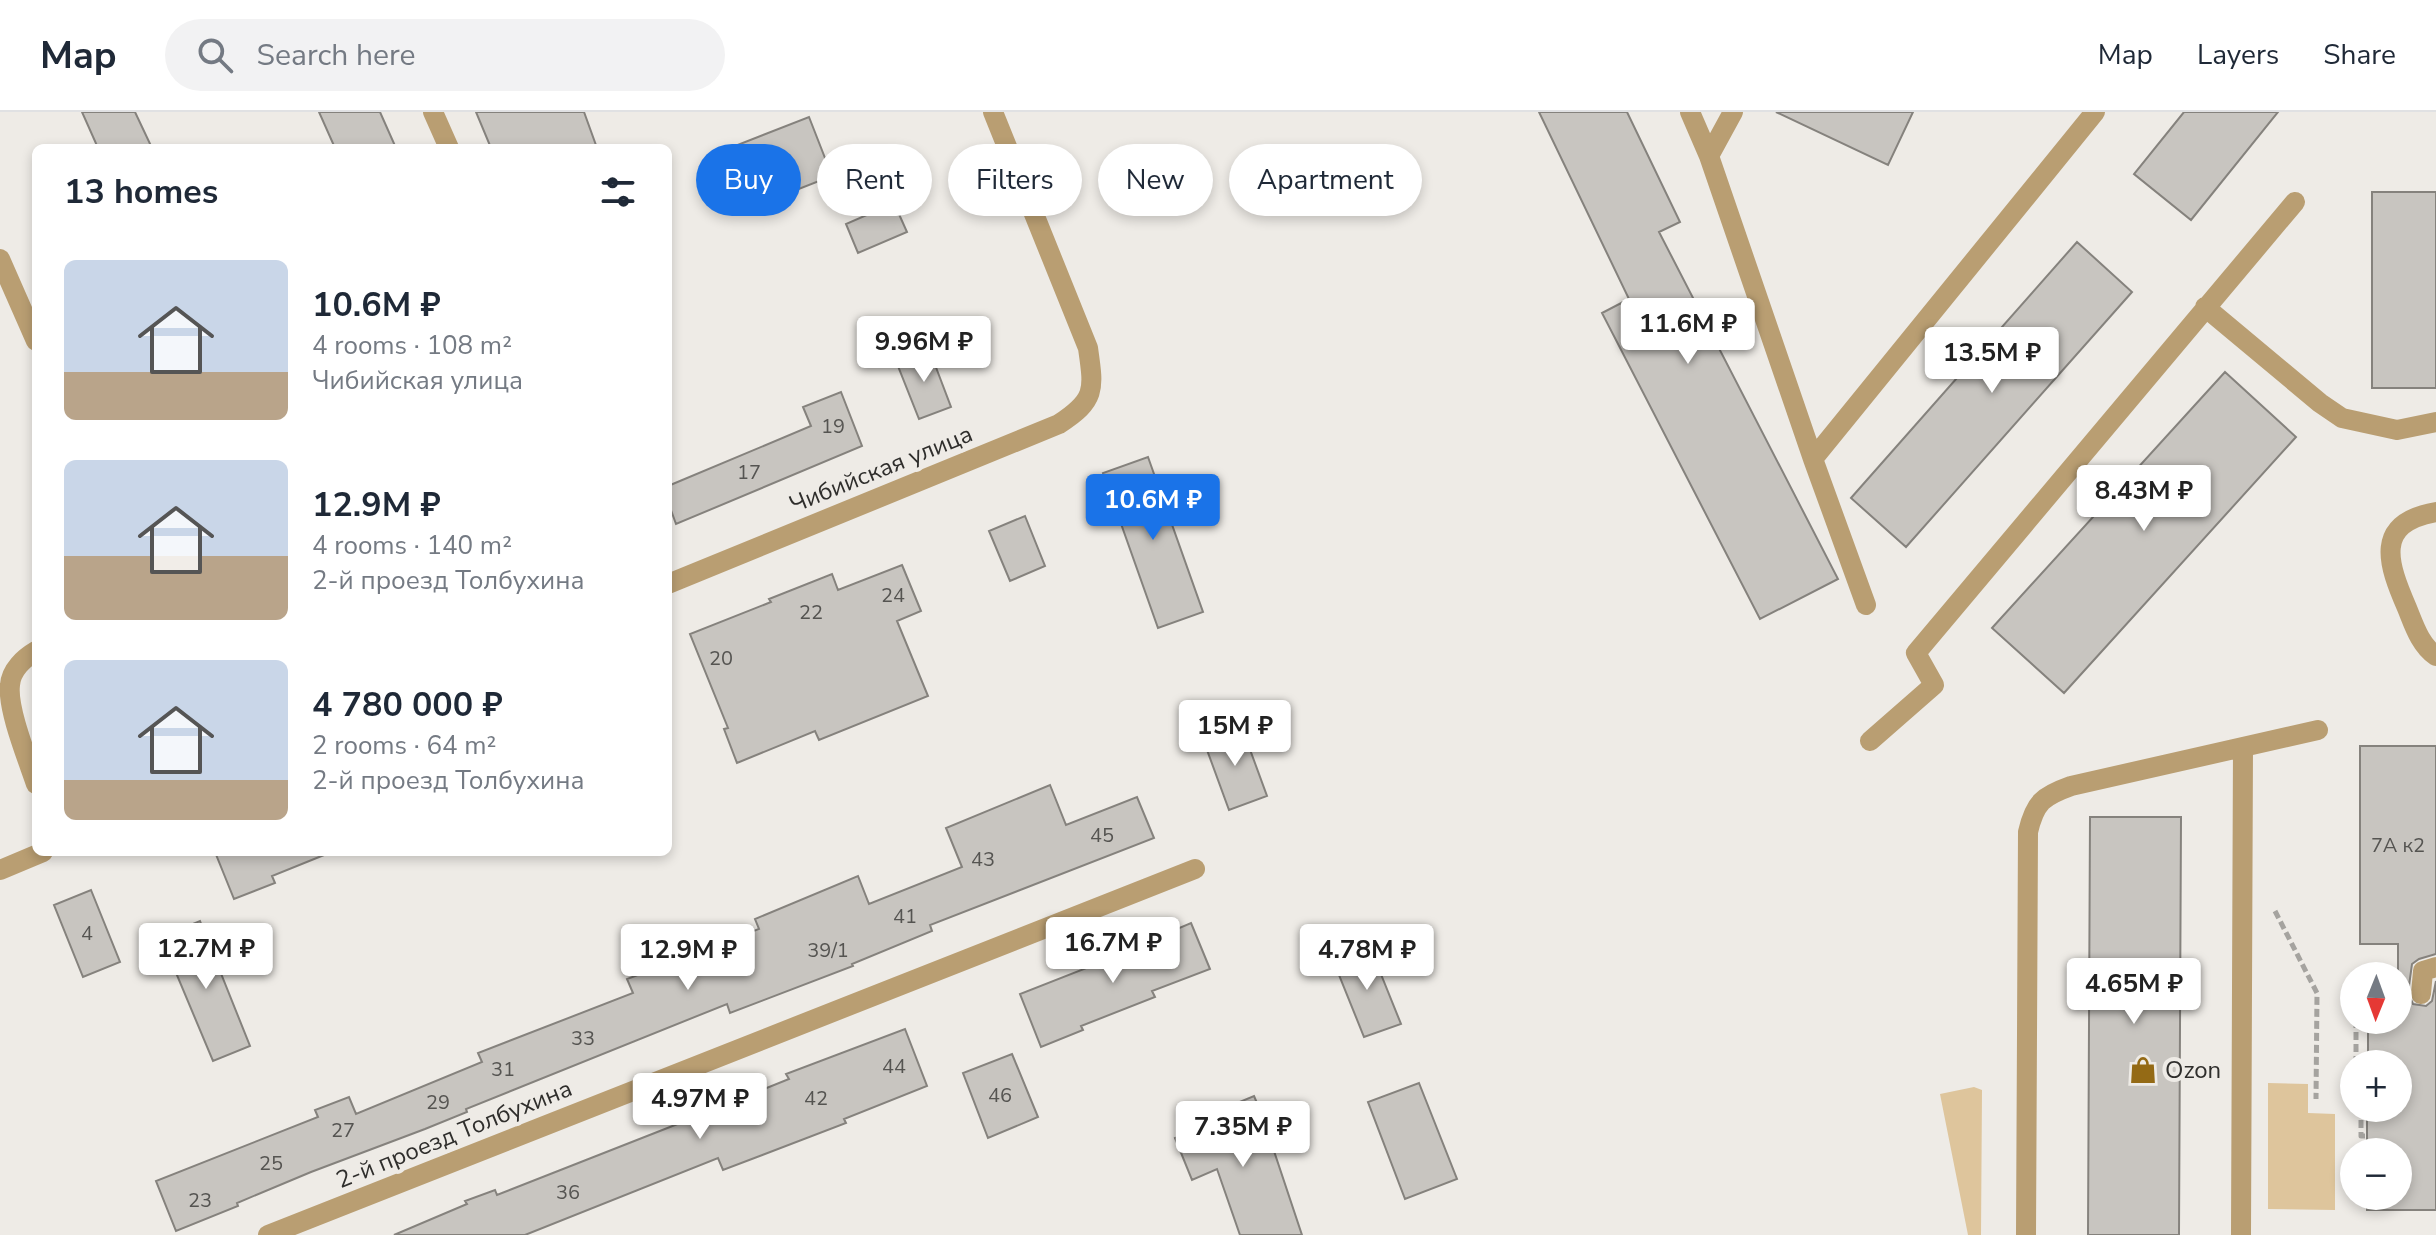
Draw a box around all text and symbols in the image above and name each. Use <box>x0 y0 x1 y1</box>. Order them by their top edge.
search box <box>165 19 725 91</box>
text: Map <box>40 30 117 81</box>
icon: search <box>193 33 237 77</box>
text: Search here <box>257 35 416 76</box>
text: Map <box>2098 36 2153 74</box>
text: Layers <box>2197 36 2279 74</box>
text: Share <box>2323 36 2396 74</box>
chip: Buy <box>696 144 801 216</box>
chip: Rent <box>817 144 932 216</box>
chip: Filters <box>948 144 1082 216</box>
chip: New <box>1098 144 1213 216</box>
chip: Apartment <box>1229 144 1422 216</box>
text: 13 homes <box>64 169 218 215</box>
icon: filters <box>596 170 640 214</box>
text: 10.6M ₽ <box>312 282 441 328</box>
icon: home <box>128 292 224 388</box>
pin: 11.6M ₽ <box>1614 298 1762 366</box>
text: 11.6M ₽ <box>1639 306 1737 341</box>
pin: 9.96M ₽ <box>850 316 998 384</box>
text: 9.96M ₽ <box>875 324 973 359</box>
pin: 13.5M ₽ <box>1918 327 2066 395</box>
text: 4 rooms · 108 m² <box>312 328 512 363</box>
text: 13.5M ₽ <box>1943 335 2041 370</box>
text: Чибийская улица <box>312 363 523 398</box>
house number: 19 <box>821 413 845 440</box>
street label: Чибийская улица <box>785 418 977 520</box>
house number: 17 <box>737 459 761 486</box>
pin: 8.43M ₽ <box>2070 465 2218 533</box>
text: 8.43M ₽ <box>2095 473 2193 508</box>
pin: 10.6M ₽ <box>1079 474 1227 542</box>
text: 12.9M ₽ <box>312 482 441 528</box>
text: 10.6M ₽ <box>1104 482 1202 517</box>
icon: home <box>128 492 224 588</box>
text: 4 rooms · 140 m² <box>312 528 512 563</box>
text: 2-й проезд Толбухина <box>312 563 585 598</box>
house number: 24 <box>881 582 905 609</box>
house number: 22 <box>799 599 823 626</box>
house number: 20 <box>709 645 733 672</box>
text: 4 780 000 ₽ <box>312 682 503 728</box>
icon: home <box>128 692 224 788</box>
pin: 15M ₽ <box>1179 700 1291 768</box>
text: 15M ₽ <box>1197 708 1273 743</box>
text: 2 rooms · 64 m² <box>312 728 496 763</box>
text: 2-й проезд Толбухина <box>312 763 585 798</box>
house number: 45 <box>1090 822 1114 849</box>
house number: 7А к2 <box>2371 832 2425 859</box>
house number: 43 <box>971 846 995 873</box>
house number: 41 <box>893 903 917 930</box>
pin: 16.7M ₽ <box>1039 917 1187 985</box>
house number: 4 <box>81 920 93 947</box>
pin: 12.7M ₽ <box>132 923 280 991</box>
pin: 12.9M ₽ <box>614 924 762 992</box>
pin: 4.78M ₽ <box>1293 924 1441 992</box>
text: 16.7M ₽ <box>1064 925 1162 960</box>
text: 12.7M ₽ <box>157 931 255 966</box>
text: 12.9M ₽ <box>639 932 737 967</box>
text: 4.78M ₽ <box>1318 932 1416 967</box>
house number: 39/1 <box>807 937 849 964</box>
pin: 4.65M ₽ <box>2060 958 2208 1026</box>
north arrow <box>2340 962 2412 1034</box>
map controls <box>2340 962 2412 1210</box>
text: 4.65M ₽ <box>2085 966 2183 1001</box>
house number: 33 <box>571 1025 595 1052</box>
button: + <box>2340 1050 2412 1122</box>
house number: 44 <box>882 1053 906 1080</box>
place label: Ozon <box>2165 1054 2221 1086</box>
shop icon: Ozon <box>2128 1055 2158 1085</box>
house number: 31 <box>491 1056 515 1083</box>
street label: 2-й проезд Толбухина <box>331 1072 577 1196</box>
pin: 4.97M ₽ <box>626 1073 774 1141</box>
text: 4.97M ₽ <box>651 1081 749 1116</box>
house number: 46 <box>988 1082 1012 1109</box>
house number: 42 <box>804 1085 828 1112</box>
house number: 29 <box>426 1089 450 1116</box>
pin: 7.35M ₽ <box>1169 1101 1317 1169</box>
text: 7.35M ₽ <box>1194 1109 1292 1144</box>
house number: 27 <box>331 1117 355 1144</box>
button: − <box>2340 1138 2412 1210</box>
house number: 25 <box>259 1150 283 1177</box>
house number: 36 <box>556 1179 580 1206</box>
house number: 23 <box>188 1187 212 1214</box>

